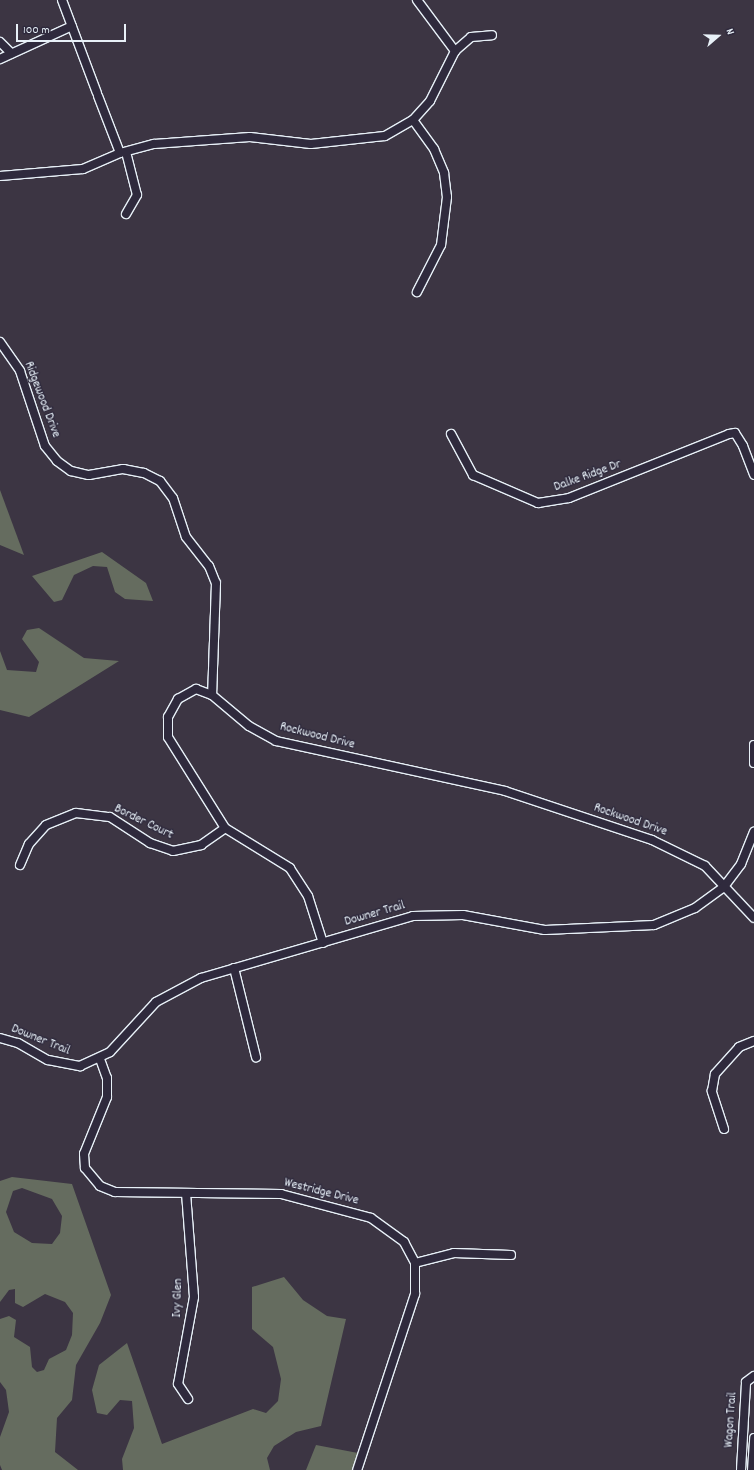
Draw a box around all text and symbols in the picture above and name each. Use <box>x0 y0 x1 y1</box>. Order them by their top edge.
scale bar <box>18 16 128 42</box>
north arrow <box>698 16 738 56</box>
text: 100 m <box>23 22 50 39</box>
text: N <box>721 27 738 37</box>
street label: Ridgewood Drive <box>19 360 63 440</box>
street label: Dalke Ridge Dr <box>552 458 624 496</box>
street label: Rockwood Drive <box>278 720 356 754</box>
street label: Rockwood Drive <box>591 801 669 841</box>
street label: Border Court <box>111 802 175 844</box>
street label: Downer Trail <box>343 899 407 931</box>
street label: Downer Trail <box>8 1022 72 1060</box>
street label: Westridge Drive <box>282 1176 360 1210</box>
street label: Ivy Glen <box>171 1278 187 1318</box>
street label: Wagon Trail <box>722 1392 742 1448</box>

